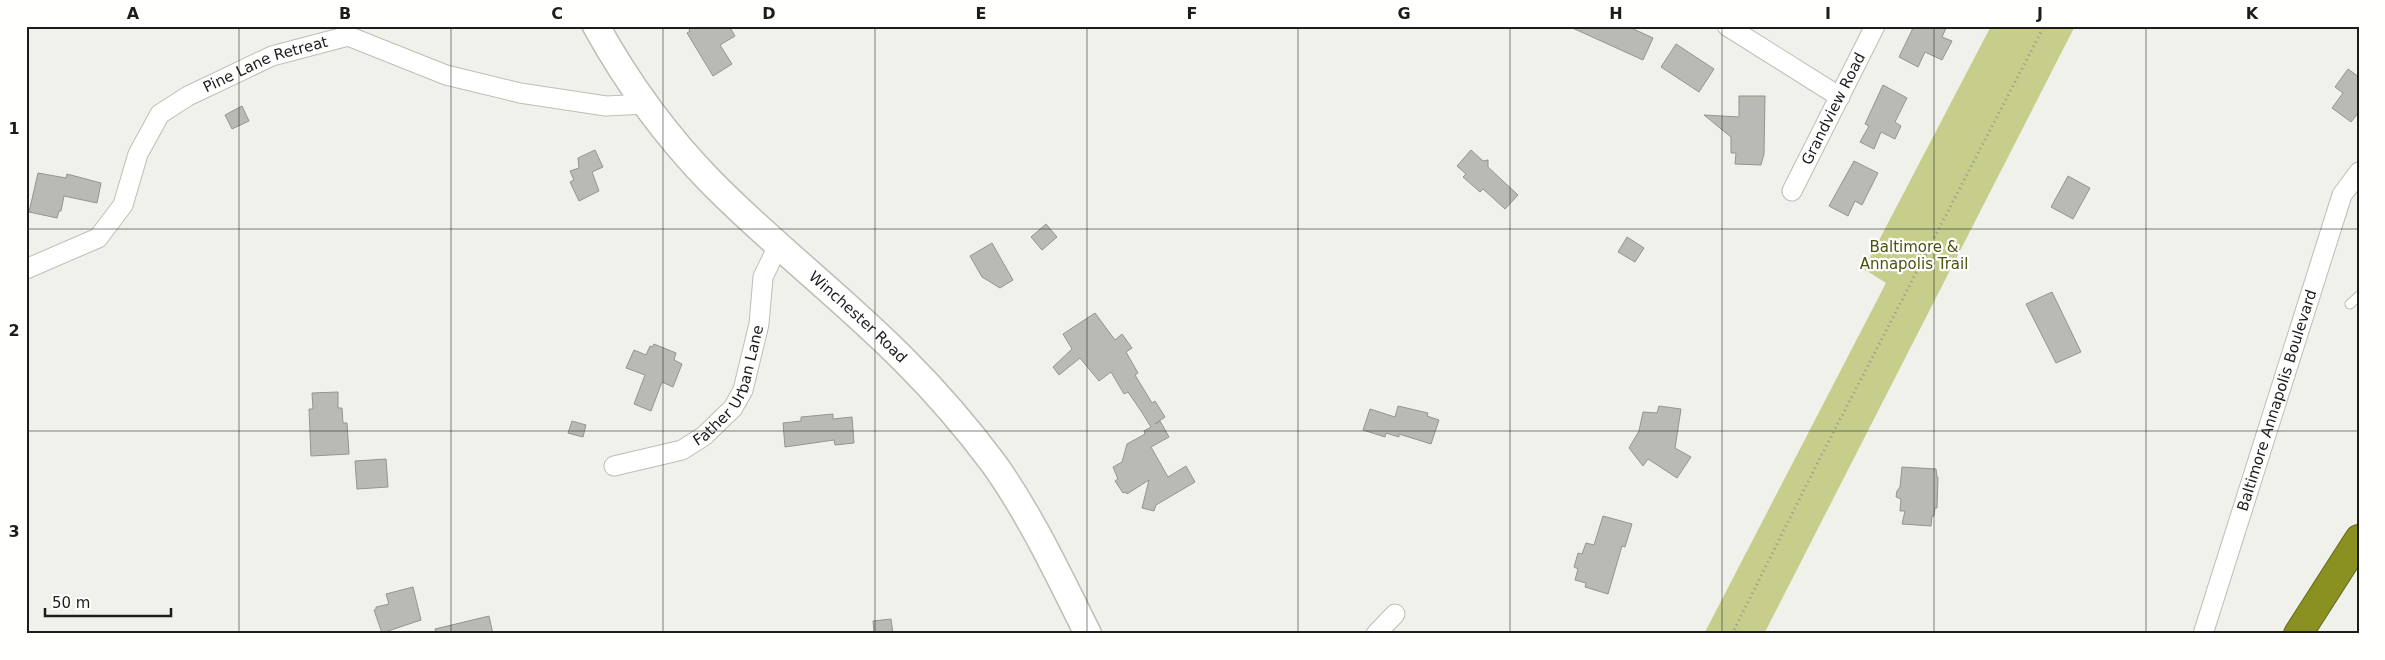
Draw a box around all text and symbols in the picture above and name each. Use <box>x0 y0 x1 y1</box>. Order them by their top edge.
text: A <box>127 4 140 23</box>
text: B <box>339 4 351 23</box>
text: C <box>551 4 563 23</box>
text: D <box>762 4 776 23</box>
text: E <box>976 4 986 23</box>
text: F <box>1187 4 1197 23</box>
text: G <box>1397 4 1411 23</box>
text: H <box>1609 4 1623 23</box>
text: I <box>1825 4 1831 23</box>
text: J <box>2036 4 2043 23</box>
text: K <box>2246 4 2259 23</box>
street label: Pine Lane Retreat <box>200 33 330 96</box>
street label: Grandview Road <box>1798 50 1869 168</box>
text: 1 <box>8 119 20 138</box>
park label: Baltimore & Annapolis Trail <box>1860 238 1968 273</box>
street label: Winchester Road <box>805 268 911 367</box>
street label: Baltimore Annapolis Boulevard <box>2233 287 2320 514</box>
text: 2 <box>8 321 20 340</box>
street label: Father Urban Lane <box>690 323 767 450</box>
text: 3 <box>8 522 20 541</box>
scale bar <box>45 585 171 617</box>
text: 50 m <box>52 594 90 612</box>

